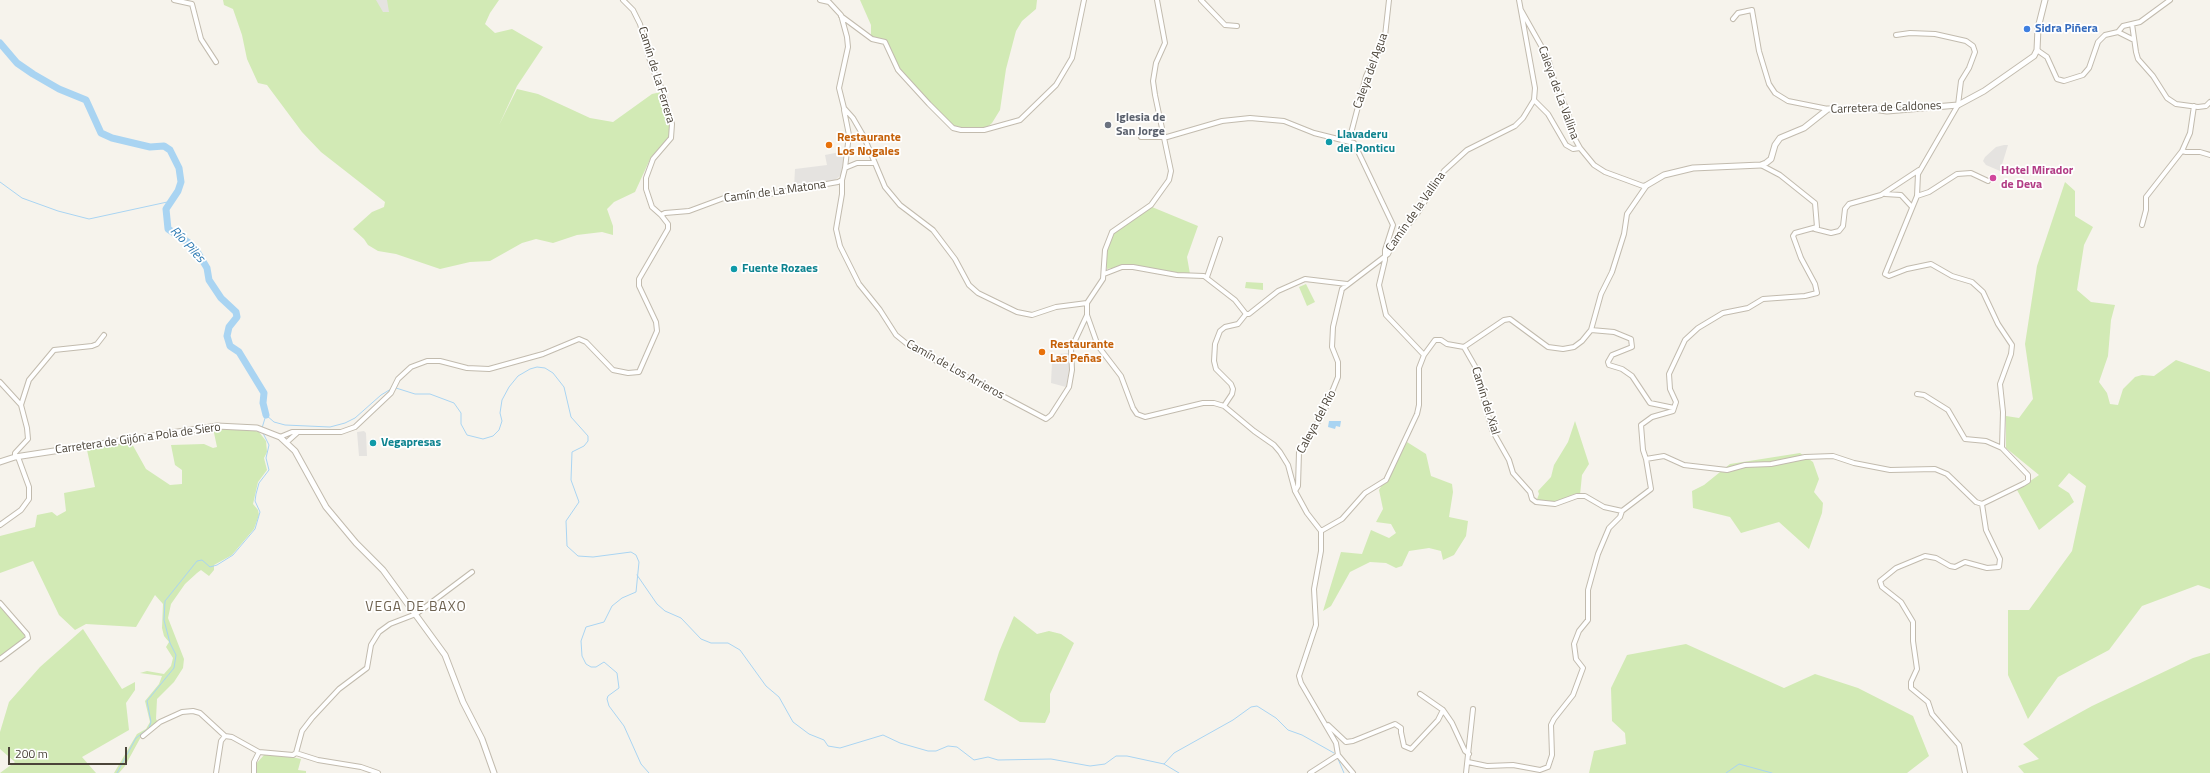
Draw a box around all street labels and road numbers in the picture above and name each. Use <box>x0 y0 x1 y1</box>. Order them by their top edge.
street label: Camín de La Ferrera <box>634 25 678 125</box>
street label: Caleya del Agua <box>1351 31 1391 111</box>
street label: Caleya de La Vallina <box>1534 44 1582 142</box>
street label: Carretera de Caldones <box>1830 99 1942 117</box>
street label: Camín de la Vallina <box>1383 169 1449 255</box>
street label: Camín de La Matona <box>723 178 827 206</box>
street label: Camín de Los Arrieros <box>904 337 1006 403</box>
street label: Camín del Xial <box>1468 365 1502 437</box>
street label: Caleya del Río <box>1294 388 1340 456</box>
street label: Carretera de Gijón a Pola de Siero <box>54 420 222 458</box>

